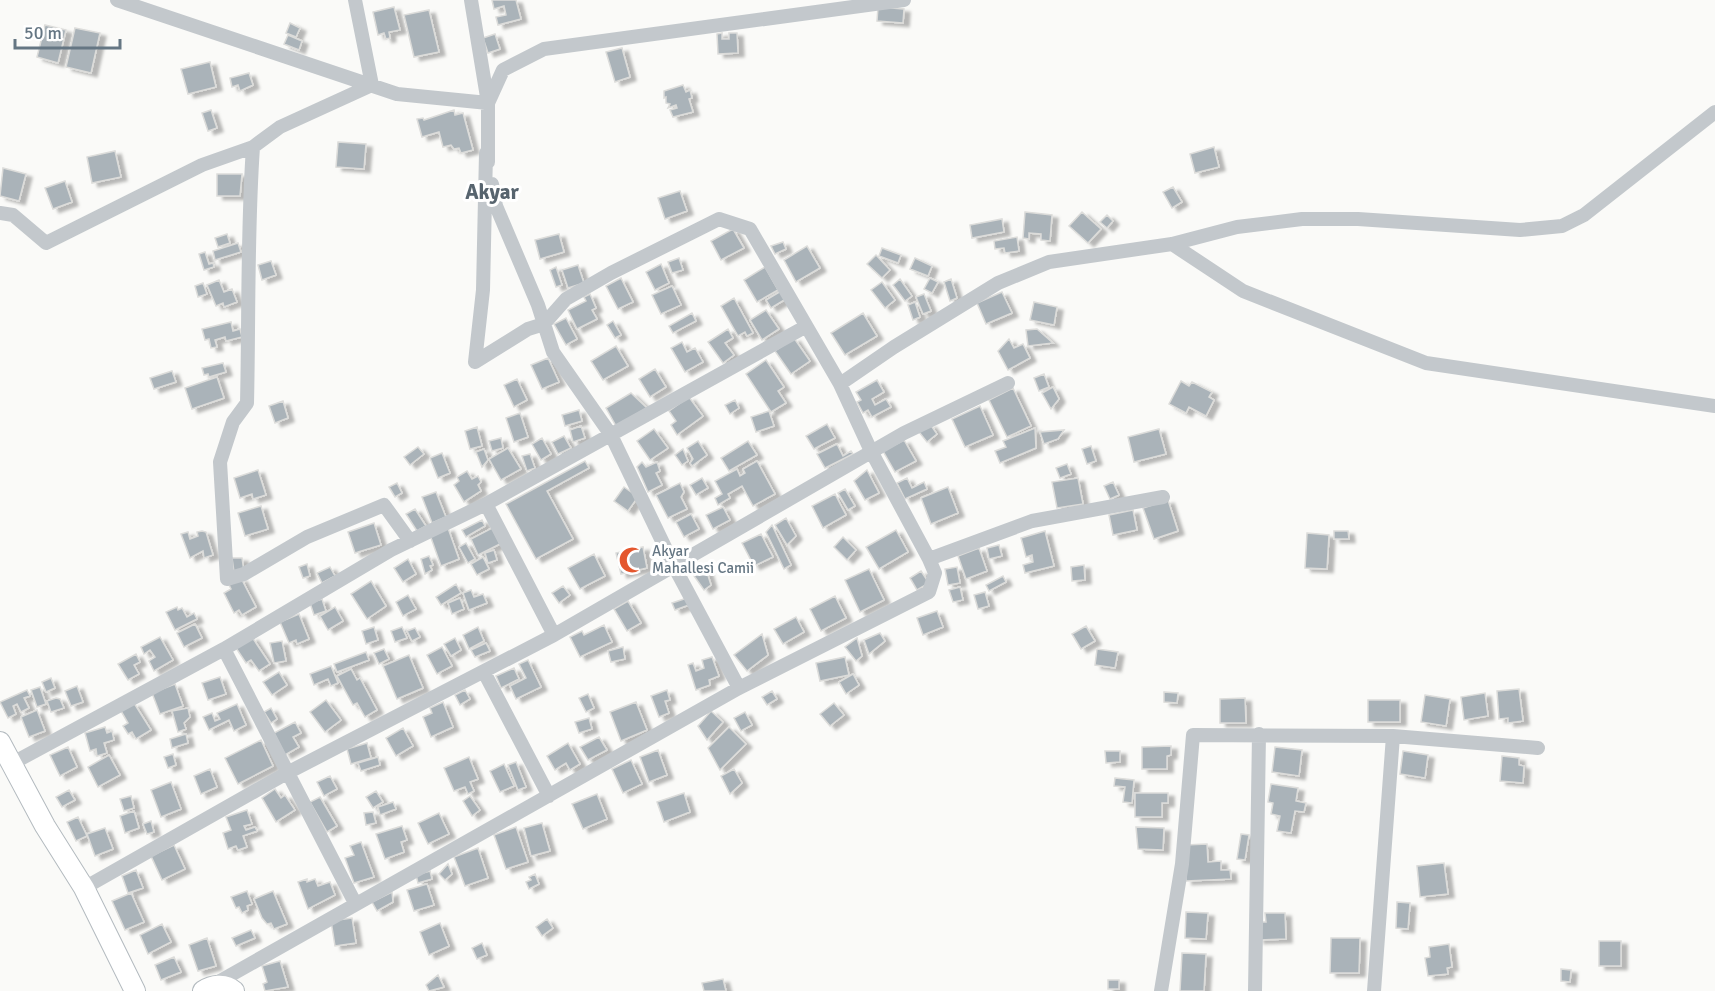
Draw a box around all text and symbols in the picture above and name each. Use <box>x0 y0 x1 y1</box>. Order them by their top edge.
scale bar <box>15 12 120 50</box>
text: 50 m <box>24 22 62 44</box>
district label: Akyar <box>465 179 519 205</box>
place label: Akyar Mahallesi Camii <box>652 542 754 577</box>
mosque icon: Akyar Mahallesi Camii <box>617 545 647 575</box>

